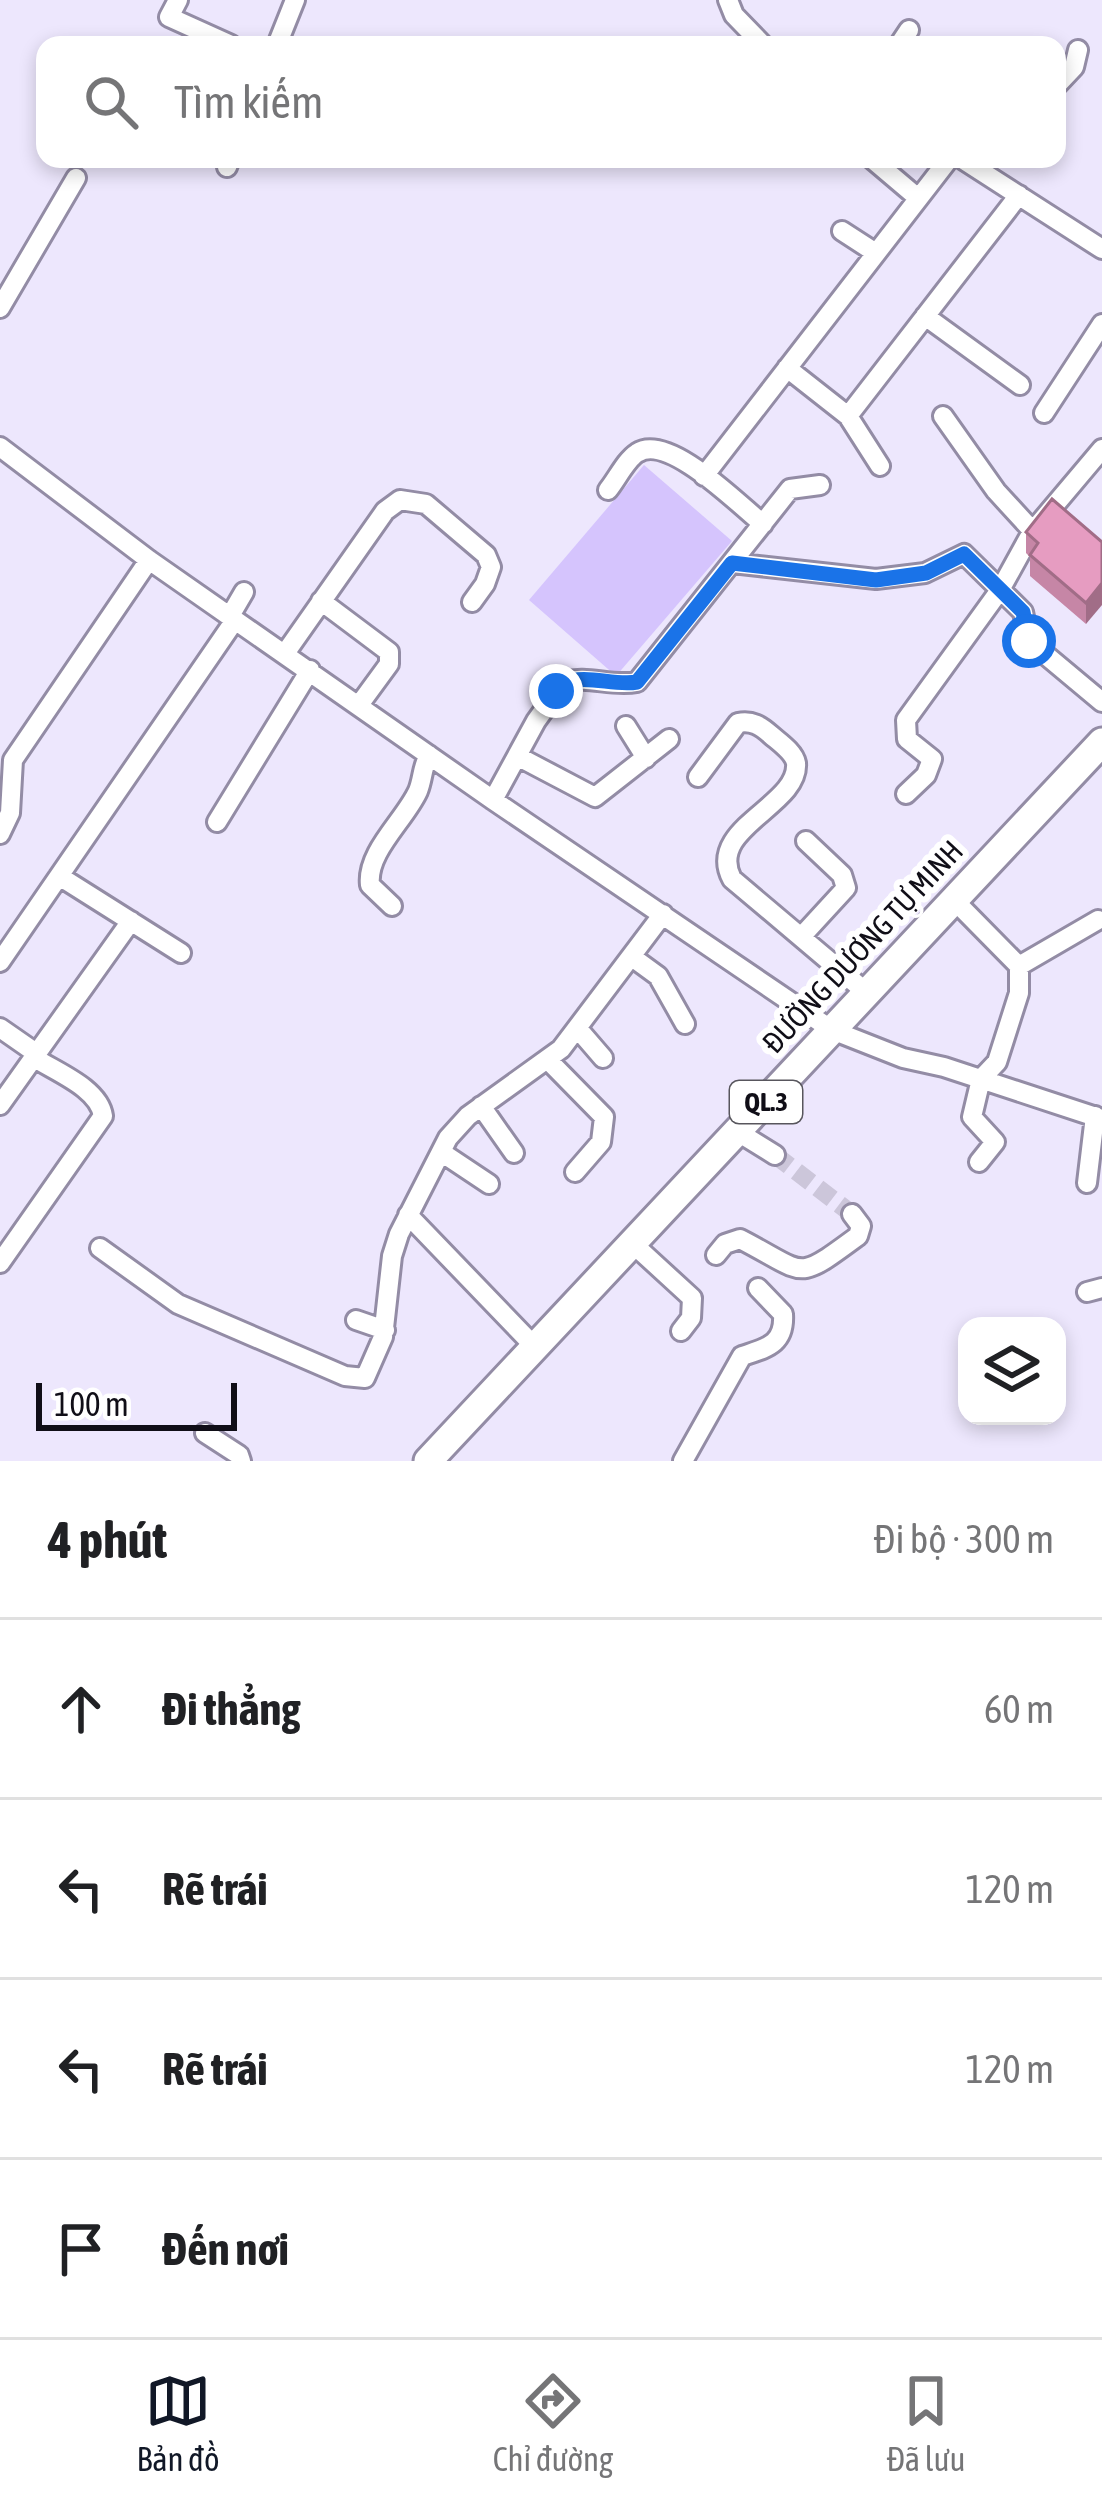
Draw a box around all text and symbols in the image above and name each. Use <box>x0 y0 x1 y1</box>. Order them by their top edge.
search box <box>36 36 1066 168</box>
icon: search <box>78 69 144 135</box>
text: Tìm kiếm <box>174 76 323 128</box>
route start <box>1002 614 1056 668</box>
route end <box>529 664 583 718</box>
street label: ĐƯỜNG DƯƠNG TỰ MINH <box>755 833 969 1059</box>
road number: QL.3 <box>730 1081 802 1123</box>
map controls <box>958 1317 1066 1425</box>
button: layers <box>958 1317 1066 1425</box>
scale bar <box>36 1377 237 1430</box>
text: 100 m <box>54 1385 129 1423</box>
text: 4 phút <box>48 1510 167 1569</box>
text: Đi bộ · 300 m <box>874 1517 1054 1561</box>
icon: ahead <box>48 1676 114 1742</box>
text: Đi thẳng <box>162 1683 301 1735</box>
text: 60 m <box>984 1687 1054 1731</box>
icon: left <box>48 1856 114 1922</box>
text: Rẽ trái <box>162 1863 268 1915</box>
text: 120 m <box>966 1867 1054 1911</box>
icon: left <box>48 2036 114 2102</box>
text: Rẽ trái <box>162 2043 268 2095</box>
text: 120 m <box>966 2047 1054 2091</box>
icon: arrive <box>48 2216 114 2282</box>
text: Đến nơi <box>162 2223 289 2275</box>
tab: Bản đồ <box>137 2368 220 2478</box>
tab: Chỉ đường <box>493 2368 613 2478</box>
tab: Đã lưu <box>886 2368 965 2478</box>

